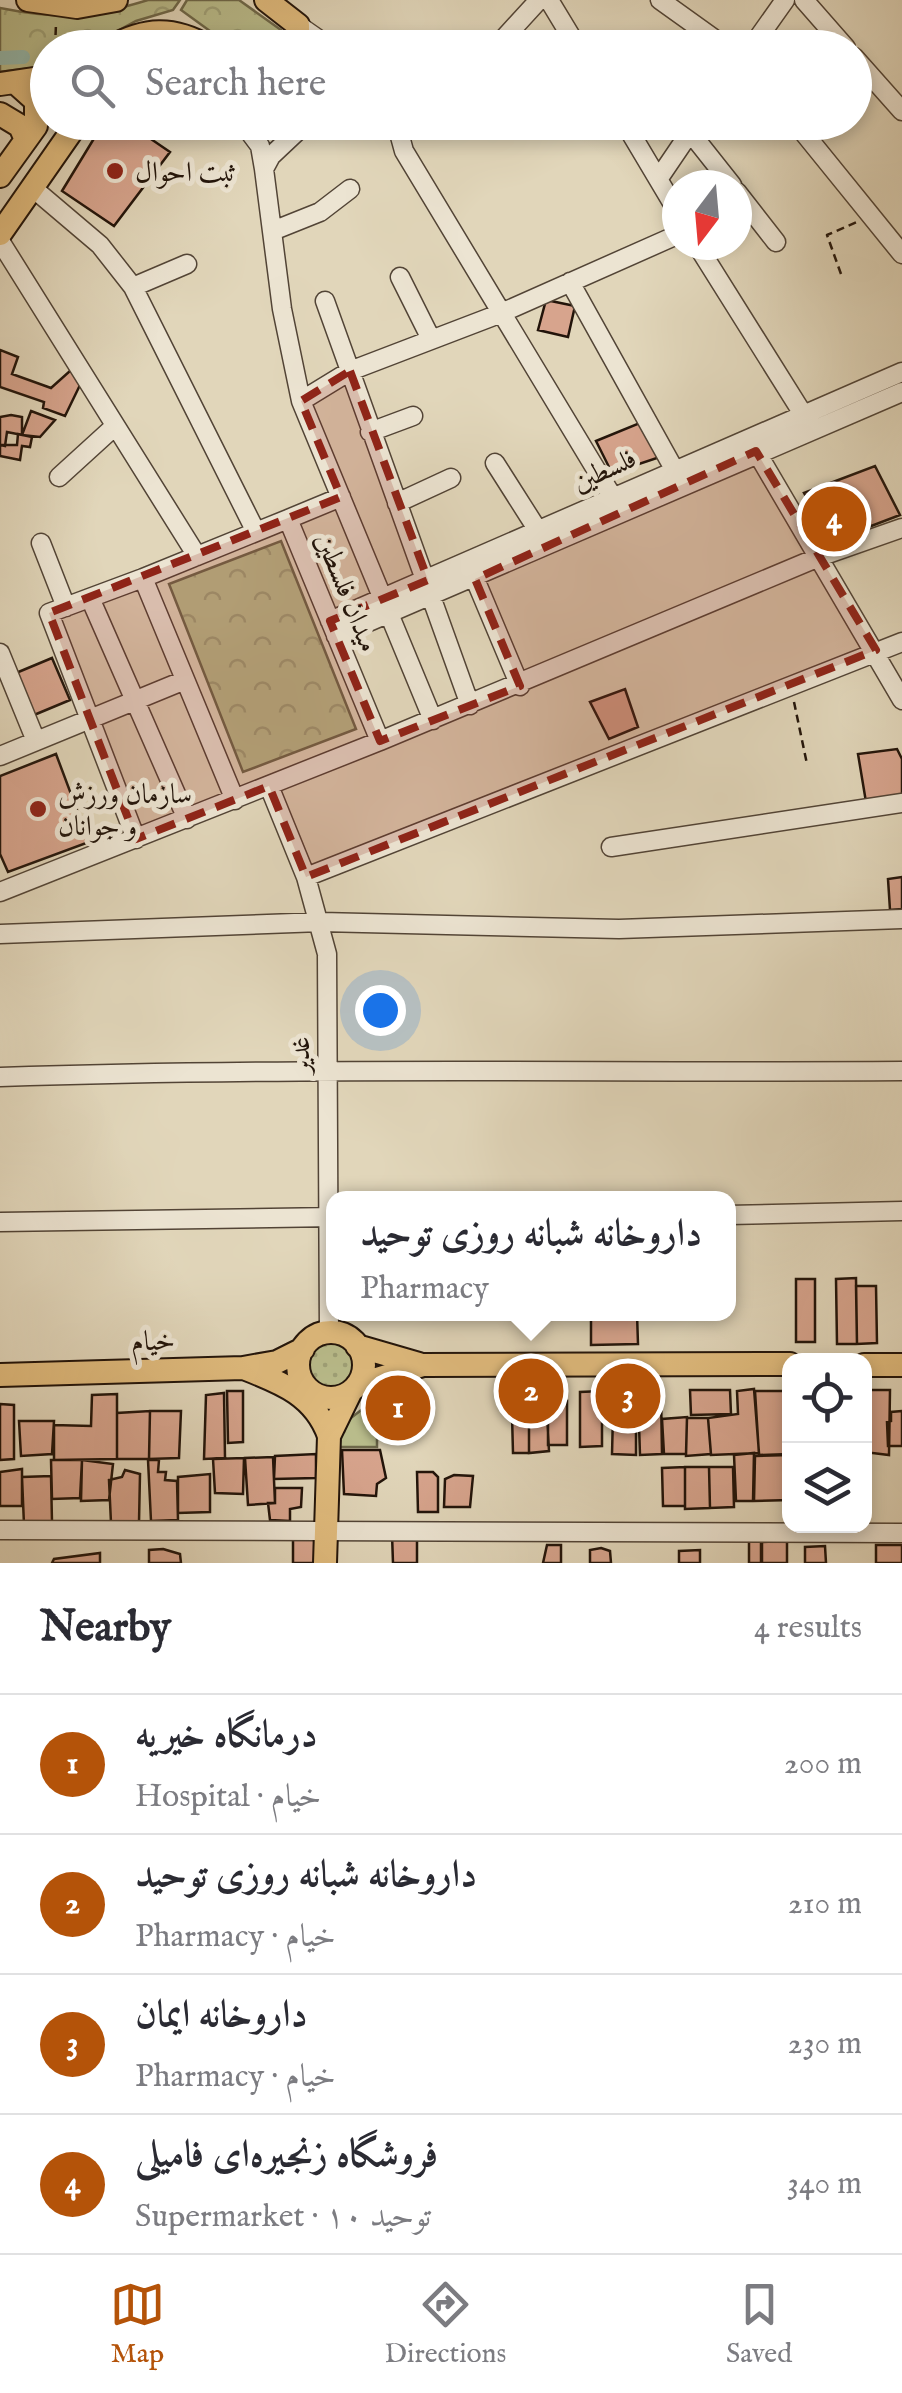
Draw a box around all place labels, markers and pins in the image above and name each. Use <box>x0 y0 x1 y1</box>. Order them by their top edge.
place label: ثبت احوال <box>135 156 237 191</box>
marker: ثبت احوال <box>104 160 126 182</box>
pin: 4 <box>802 482 866 556</box>
place label: سازمان ورزش و جوانان <box>58 778 192 845</box>
marker: سازمان ورزش و جوانان <box>27 798 49 820</box>
pin: 2 <box>498 1354 564 1428</box>
pin: 3 <box>596 1358 660 1434</box>
pin: 1 <box>366 1370 430 1446</box>

